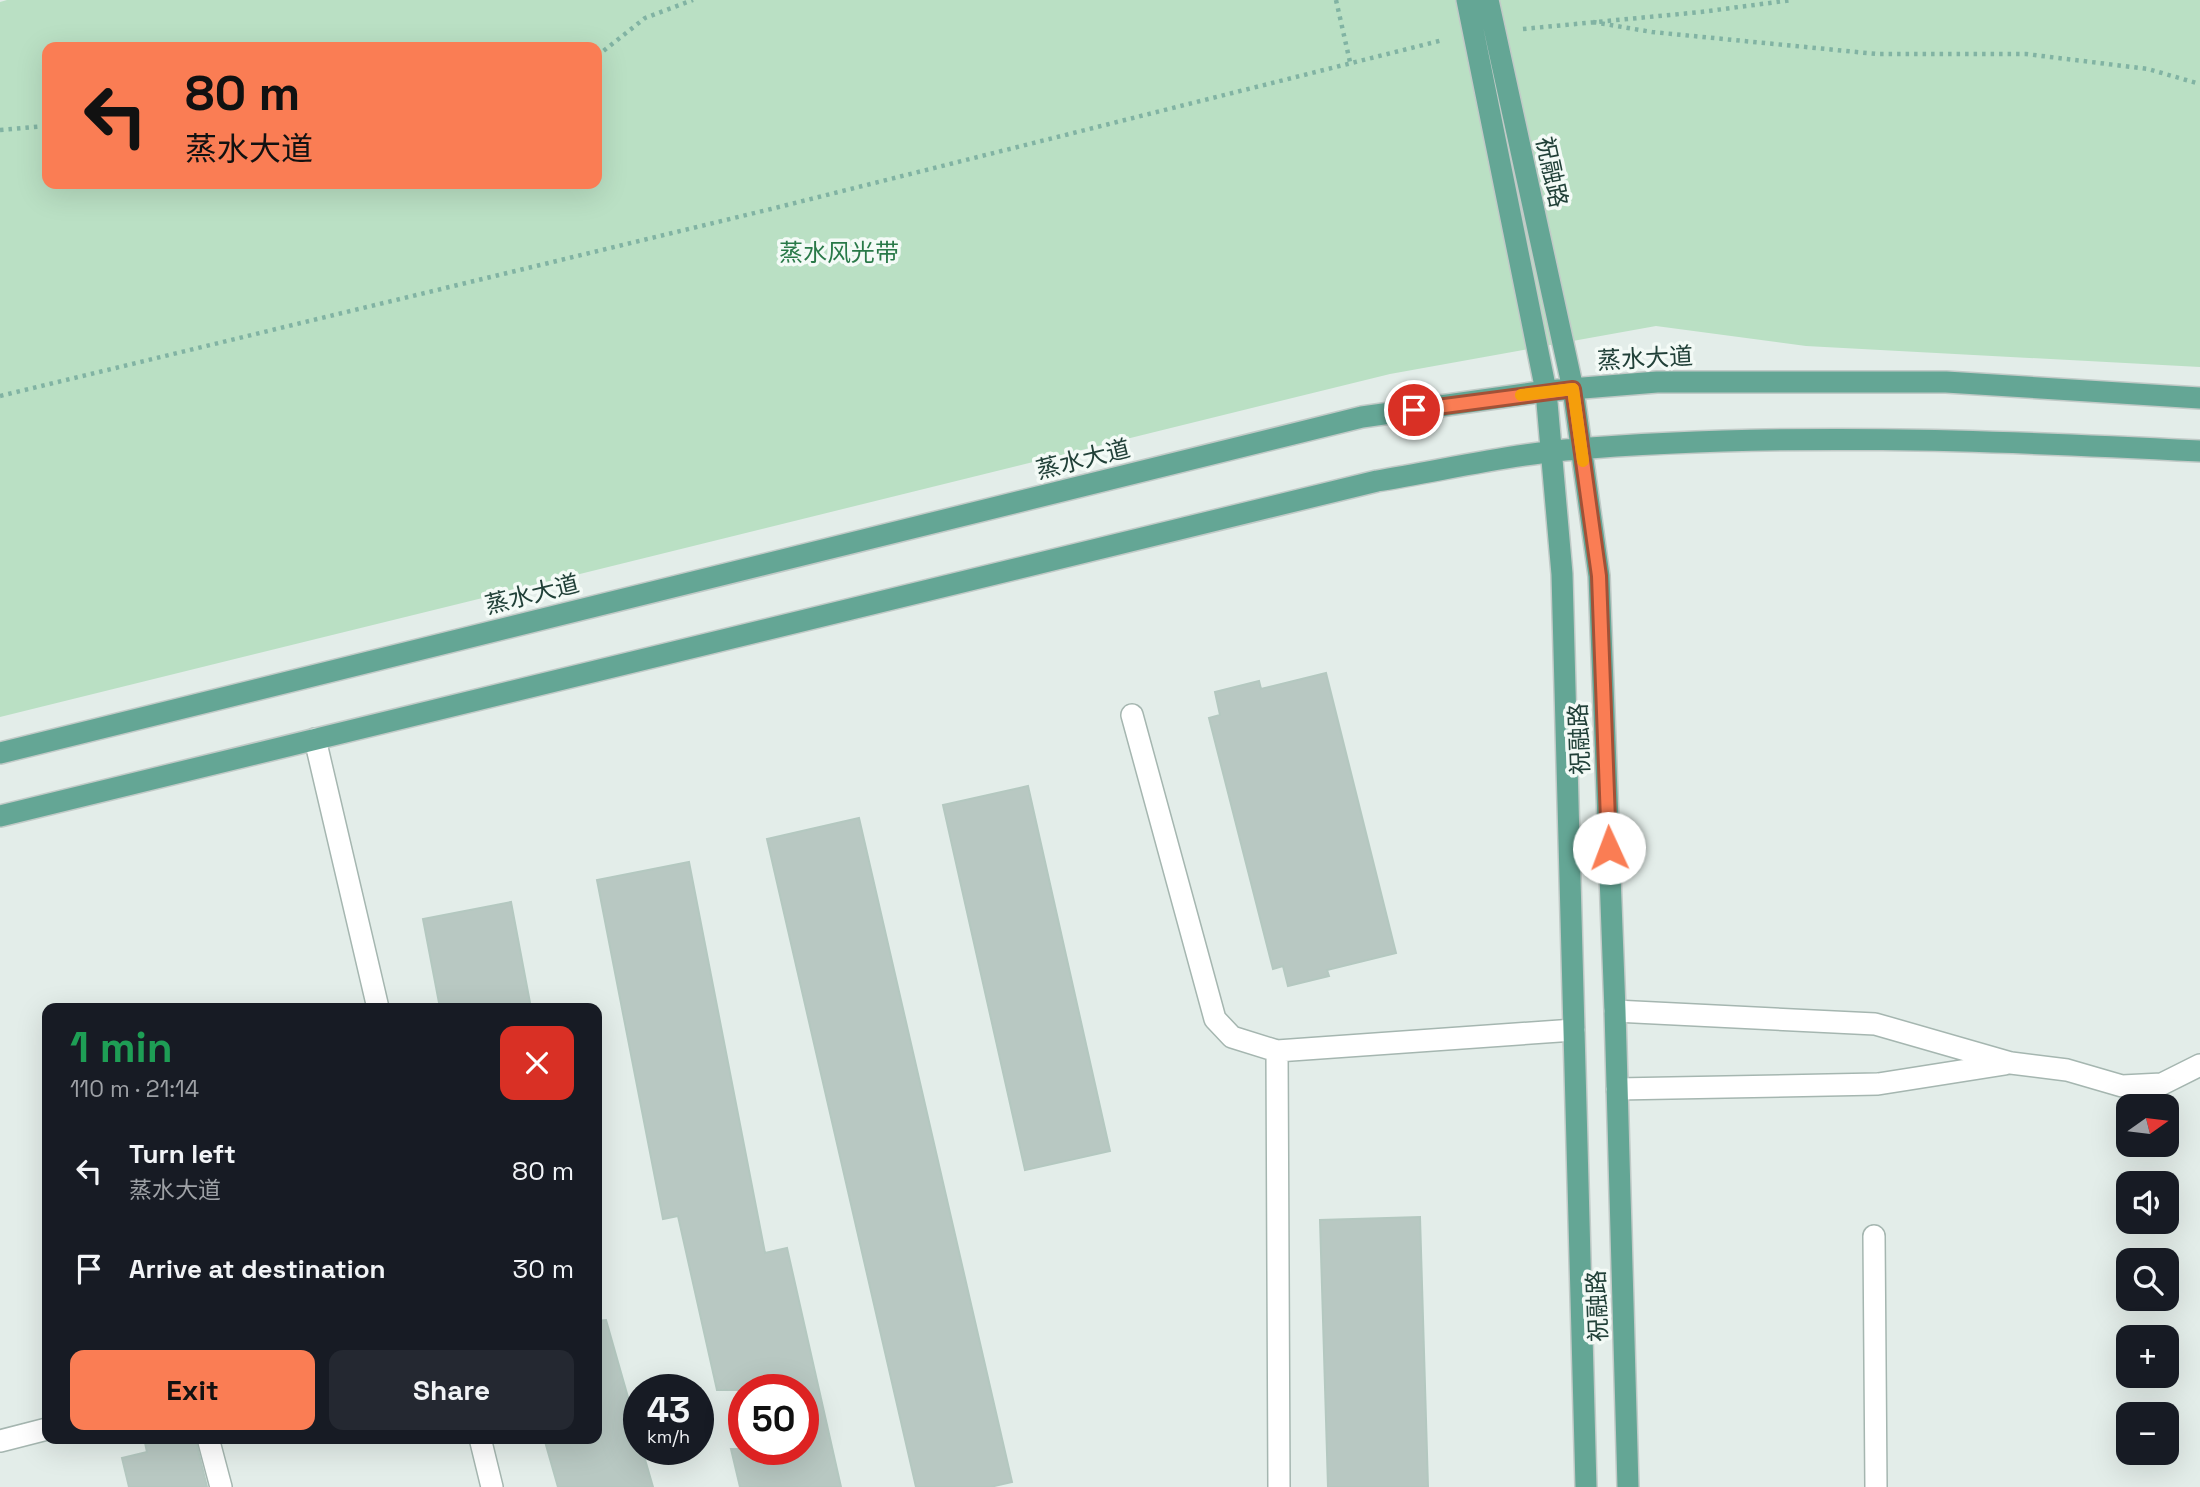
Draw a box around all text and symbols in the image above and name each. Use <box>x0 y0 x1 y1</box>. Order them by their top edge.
text: 80 m <box>185 62 300 124</box>
icon: left <box>70 70 161 161</box>
text: 蒸水大道 <box>185 129 313 169</box>
street label: 祝融路 <box>1529 134 1575 210</box>
park label: 蒸水风光带 <box>779 237 899 268</box>
street label: 蒸水大道 <box>1596 340 1694 376</box>
pin <box>1384 380 1444 440</box>
icon: arrive <box>1395 391 1433 429</box>
street label: 蒸水大道 <box>1033 432 1133 486</box>
street label: 蒸水大道 <box>482 567 582 621</box>
street label: 祝融路 <box>1562 702 1596 776</box>
position arrow <box>1572 811 1646 885</box>
text: 1 min <box>70 1021 173 1074</box>
button: close <box>500 1026 574 1100</box>
text: 110 m · 21:14 <box>70 1074 199 1104</box>
north arrow <box>2116 1094 2179 1157</box>
map controls <box>2116 1094 2179 1465</box>
text: Turn left <box>129 1137 236 1171</box>
icon: left <box>70 1152 108 1190</box>
text: 80 m <box>512 1154 574 1188</box>
button: sound <box>2116 1171 2179 1234</box>
text: 蒸水大道 <box>129 1175 221 1205</box>
button: search <box>2116 1248 2179 1311</box>
icon: arrive <box>70 1250 108 1288</box>
text: Arrive at destination <box>129 1252 386 1286</box>
text: 30 m <box>513 1252 574 1286</box>
street label: 祝融路 <box>1580 1269 1614 1343</box>
button: + <box>2116 1325 2179 1388</box>
button: Exit <box>70 1350 315 1430</box>
button: Share <box>329 1350 574 1430</box>
speed limit sign: 50 <box>728 1374 819 1465</box>
text: 43 <box>647 1388 690 1432</box>
button: − <box>2116 1402 2179 1465</box>
text: km/h <box>647 1425 690 1448</box>

